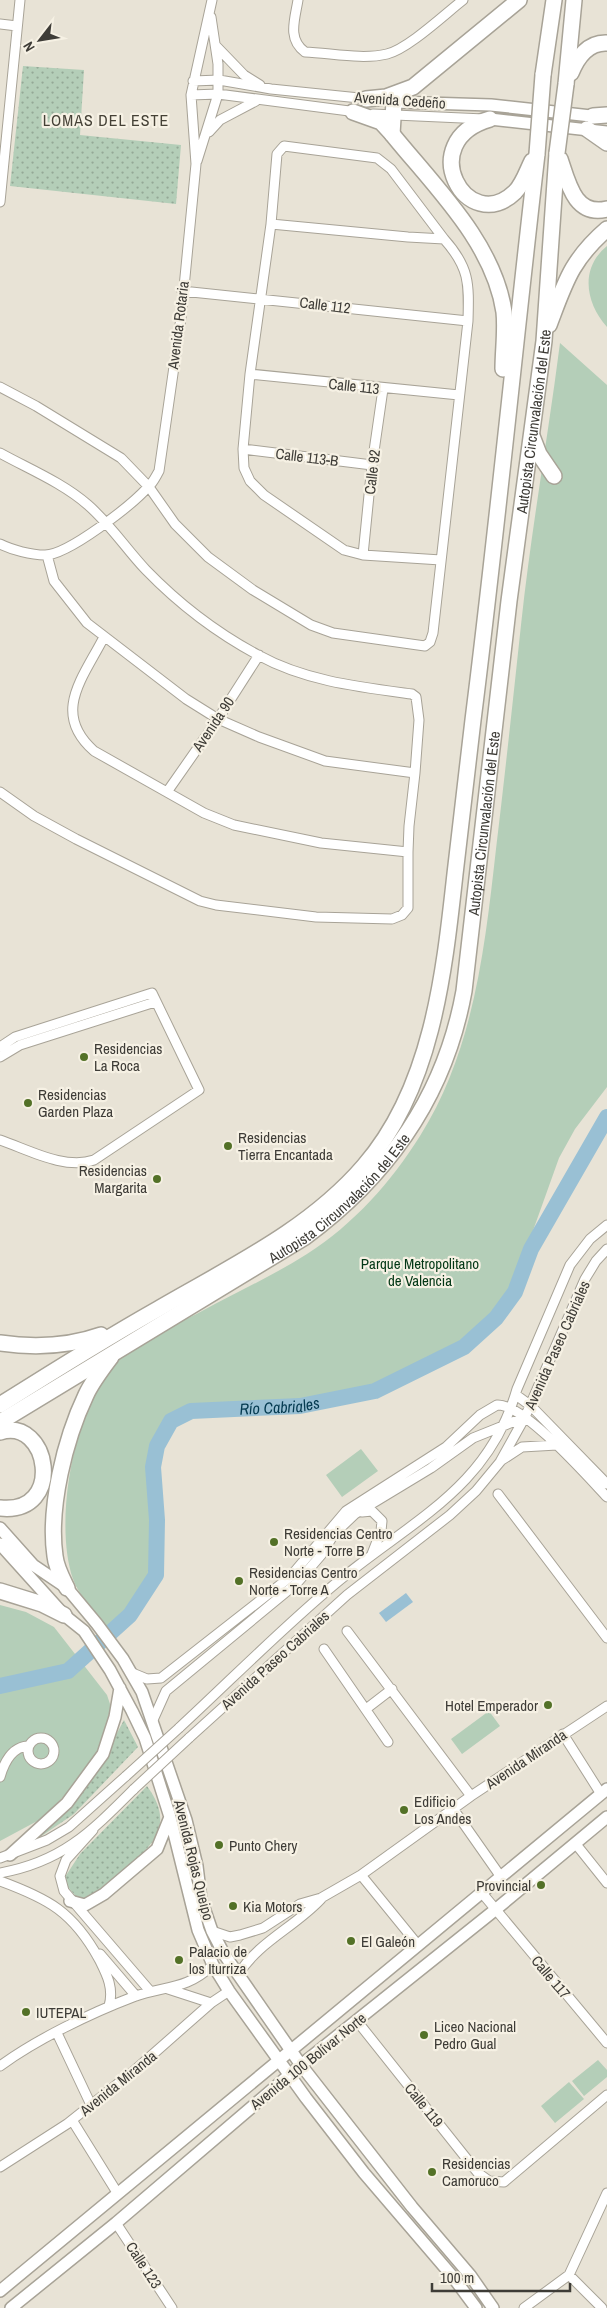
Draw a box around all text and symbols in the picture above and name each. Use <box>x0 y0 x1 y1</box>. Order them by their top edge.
north arrow <box>15 15 65 65</box>
text: N <box>19 39 39 55</box>
street label: Avenida Cedeño <box>353 86 446 114</box>
district label: LOMAS DEL ESTE <box>43 109 169 131</box>
street label: Avenida Rotaria <box>162 280 194 371</box>
street label: Calle 112 <box>298 291 352 319</box>
street label: Autopista Circunvalación del Este <box>510 329 555 516</box>
street label: Calle 113 <box>328 373 381 399</box>
street label: Calle 113-B <box>274 443 340 471</box>
street label: Calle 92 <box>359 448 385 496</box>
street label: Avenida 90 <box>186 692 239 756</box>
street label: Autopista Circunvalación del Este <box>462 730 504 918</box>
place label: Residencias La Roca <box>94 1038 162 1076</box>
marker: Residencias La Roca <box>78 1051 90 1063</box>
place label: Residencias Garden Plaza <box>38 1084 113 1122</box>
marker: Residencias Garden Plaza <box>22 1097 34 1109</box>
place label: Residencias Tierra Encantada <box>238 1127 333 1165</box>
street label: Autopista Circunvalación del Este <box>263 1129 414 1268</box>
marker: Residencias Tierra Encantada <box>222 1140 234 1152</box>
place label: Residencias Margarita <box>79 1160 147 1198</box>
marker: Residencias Margarita <box>151 1173 163 1185</box>
park label: Parque Metropolitano de Valencia <box>361 1253 479 1291</box>
street label: Avenida Paseo Cabriales <box>519 1277 595 1414</box>
water label: Río Cabriales <box>239 1391 322 1420</box>
place label: Residencias Centro Norte - Torre B <box>284 1523 393 1561</box>
marker: Residencias Centro Norte - Torre B <box>268 1536 280 1548</box>
place label: Residencias Centro Norte - Torre A <box>249 1562 358 1600</box>
marker: Residencias Centro Norte - Torre A <box>233 1575 245 1587</box>
street label: Avenida Paseo Cabriales <box>215 1606 334 1715</box>
place label: Hotel Emperador <box>445 1695 538 1716</box>
marker: Hotel Emperador <box>542 1699 554 1711</box>
street label: Avenida Miranda <box>481 1724 571 1794</box>
place label: Edificio Los Andes <box>414 1791 471 1829</box>
street label: Avenida Rojas Queipo <box>169 1797 219 1923</box>
marker: Edificio Los Andes <box>398 1804 410 1816</box>
place label: Punto Chery <box>229 1835 298 1856</box>
marker: Punto Chery <box>213 1839 225 1851</box>
place label: Provincial <box>476 1875 531 1896</box>
marker: Provincial <box>535 1879 547 1891</box>
place label: Kia Motors <box>243 1896 302 1917</box>
marker: Kia Motors <box>227 1900 239 1912</box>
place label: El Galeón <box>361 1931 415 1952</box>
marker: El Galeón <box>345 1935 357 1947</box>
place label: Palacio de los Iturriza <box>189 1941 247 1979</box>
street label: Calle 117 <box>527 1951 576 2003</box>
marker: Palacio de los Iturriza <box>173 1954 185 1966</box>
place label: IUTEPAL <box>36 2002 87 2023</box>
marker: IUTEPAL <box>20 2006 32 2018</box>
street label: Avenida 100 Bolívar Norte <box>245 2007 371 2115</box>
place label: Liceo Nacional Pedro Gual <box>434 2016 516 2054</box>
marker: Liceo Nacional Pedro Gual <box>418 2029 430 2041</box>
street label: Avenida Miranda <box>74 2045 161 2121</box>
street label: Calle 119 <box>400 2079 448 2132</box>
place label: Residencias Camoruco <box>442 2153 510 2191</box>
marker: Residencias Camoruco <box>426 2166 438 2178</box>
street label: Calle 123 <box>121 2237 167 2293</box>
scale bar <box>432 2260 570 2292</box>
text: 100 m <box>440 2267 474 2288</box>

